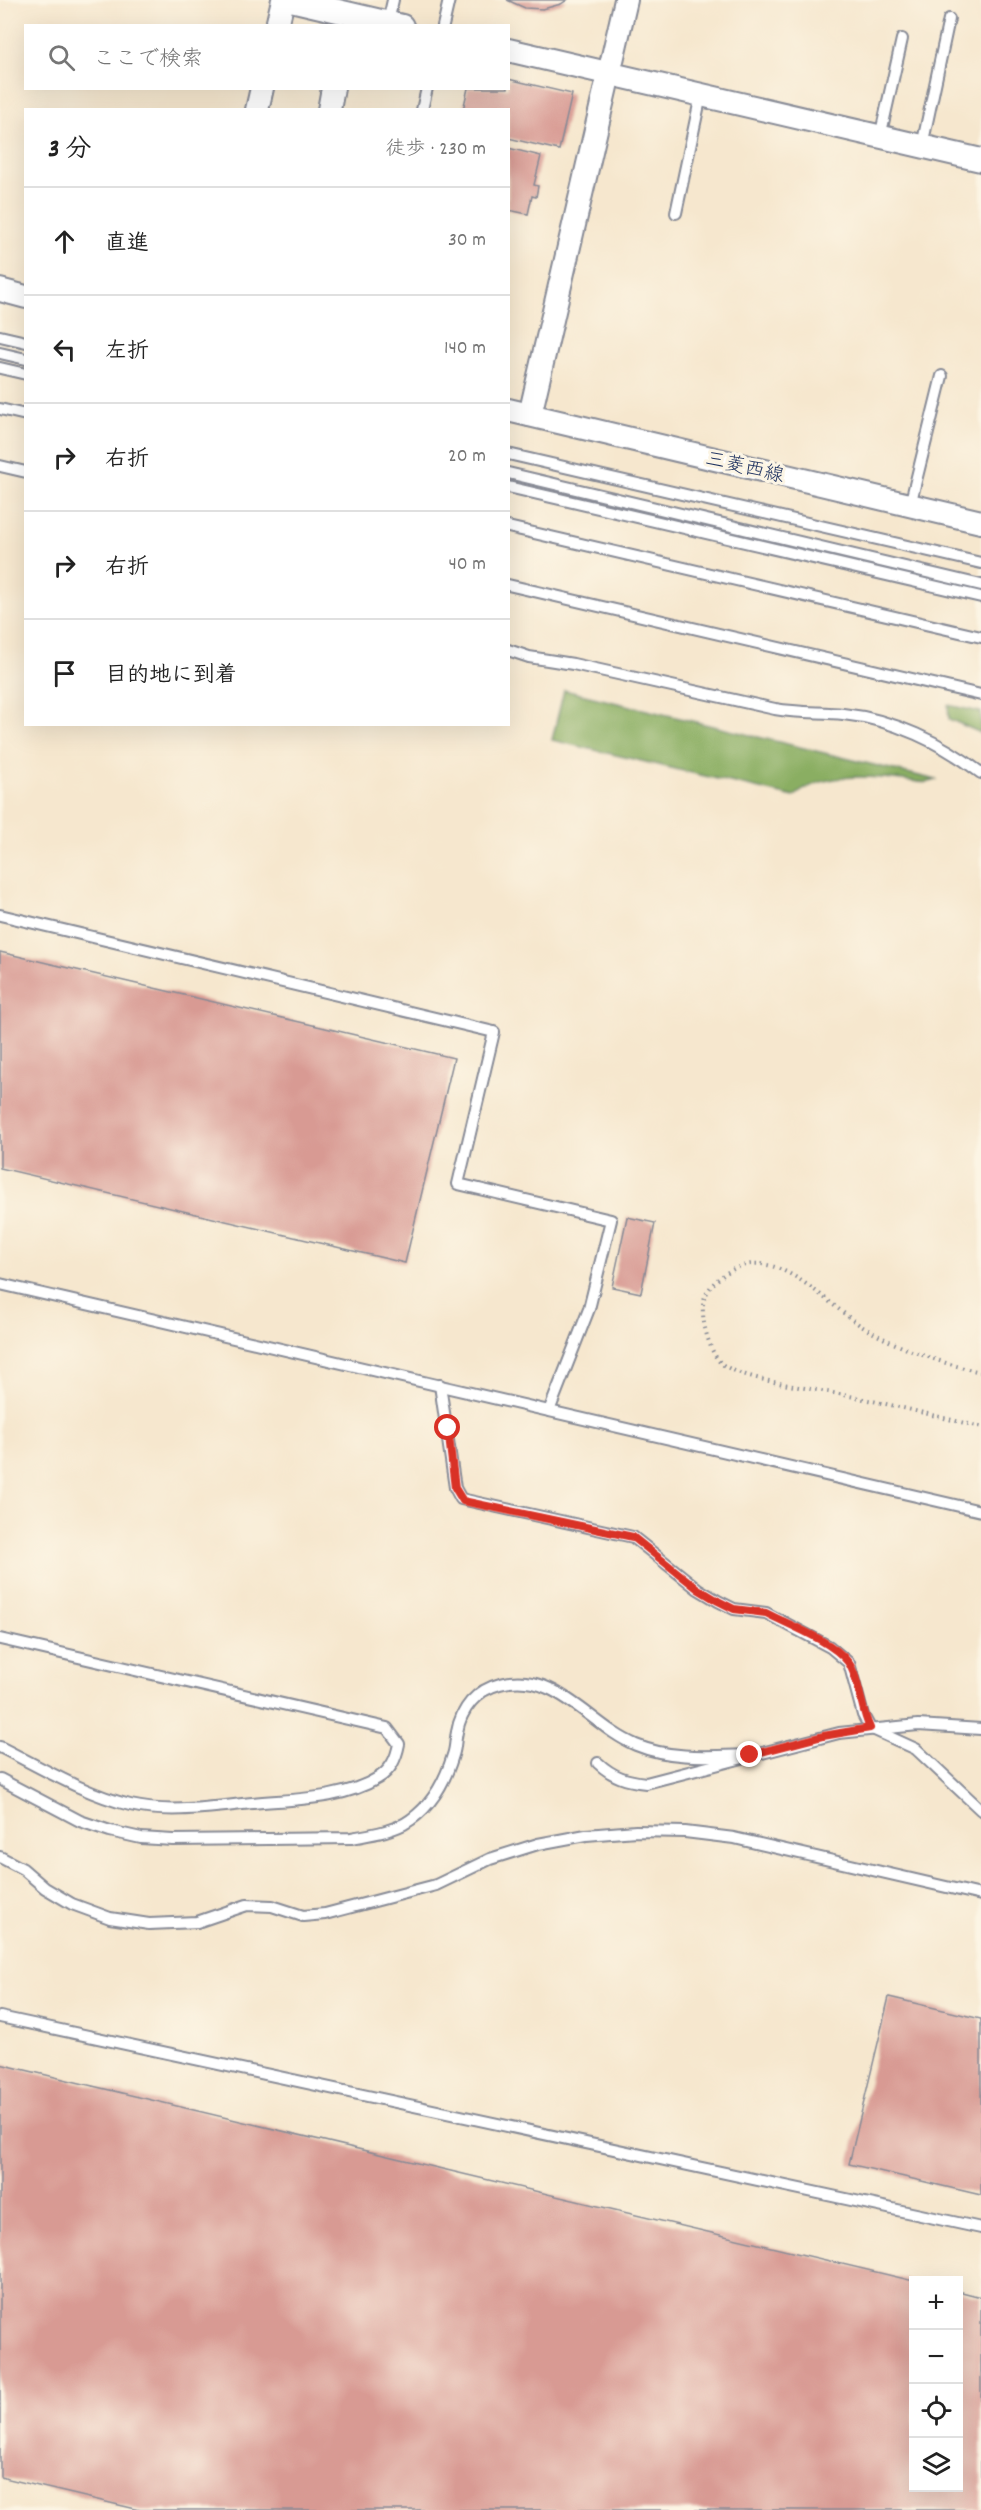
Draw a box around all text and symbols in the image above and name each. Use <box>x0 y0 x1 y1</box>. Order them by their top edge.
search box <box>24 24 510 90</box>
icon: search <box>45 41 78 74</box>
text: ここで検索 <box>93 45 203 76</box>
text: 3 分 <box>48 132 92 169</box>
text: 徒歩 · 230 m <box>385 136 486 164</box>
icon: ahead <box>48 225 81 258</box>
text: 30 m <box>448 227 486 255</box>
text: 直進 <box>105 229 149 260</box>
icon: left <box>48 333 81 366</box>
text: 140 m <box>444 335 486 363</box>
text: 左折 <box>105 337 149 368</box>
icon: right <box>48 441 81 474</box>
text: 20 m <box>448 443 486 471</box>
text: 右折 <box>105 445 149 476</box>
street label: 三菱西線 <box>702 446 786 492</box>
icon: right <box>48 549 81 582</box>
text: 40 m <box>448 551 486 579</box>
text: 右折 <box>105 553 149 584</box>
icon: arrive <box>48 657 81 690</box>
text: 目的地に到着 <box>105 661 237 692</box>
route start <box>434 1414 460 1440</box>
route end <box>736 1741 762 1767</box>
map controls <box>909 2276 963 2492</box>
button: + <box>909 2276 963 2330</box>
button: − <box>909 2330 963 2384</box>
button: locate <box>909 2384 963 2438</box>
button: layers <box>909 2438 963 2492</box>

